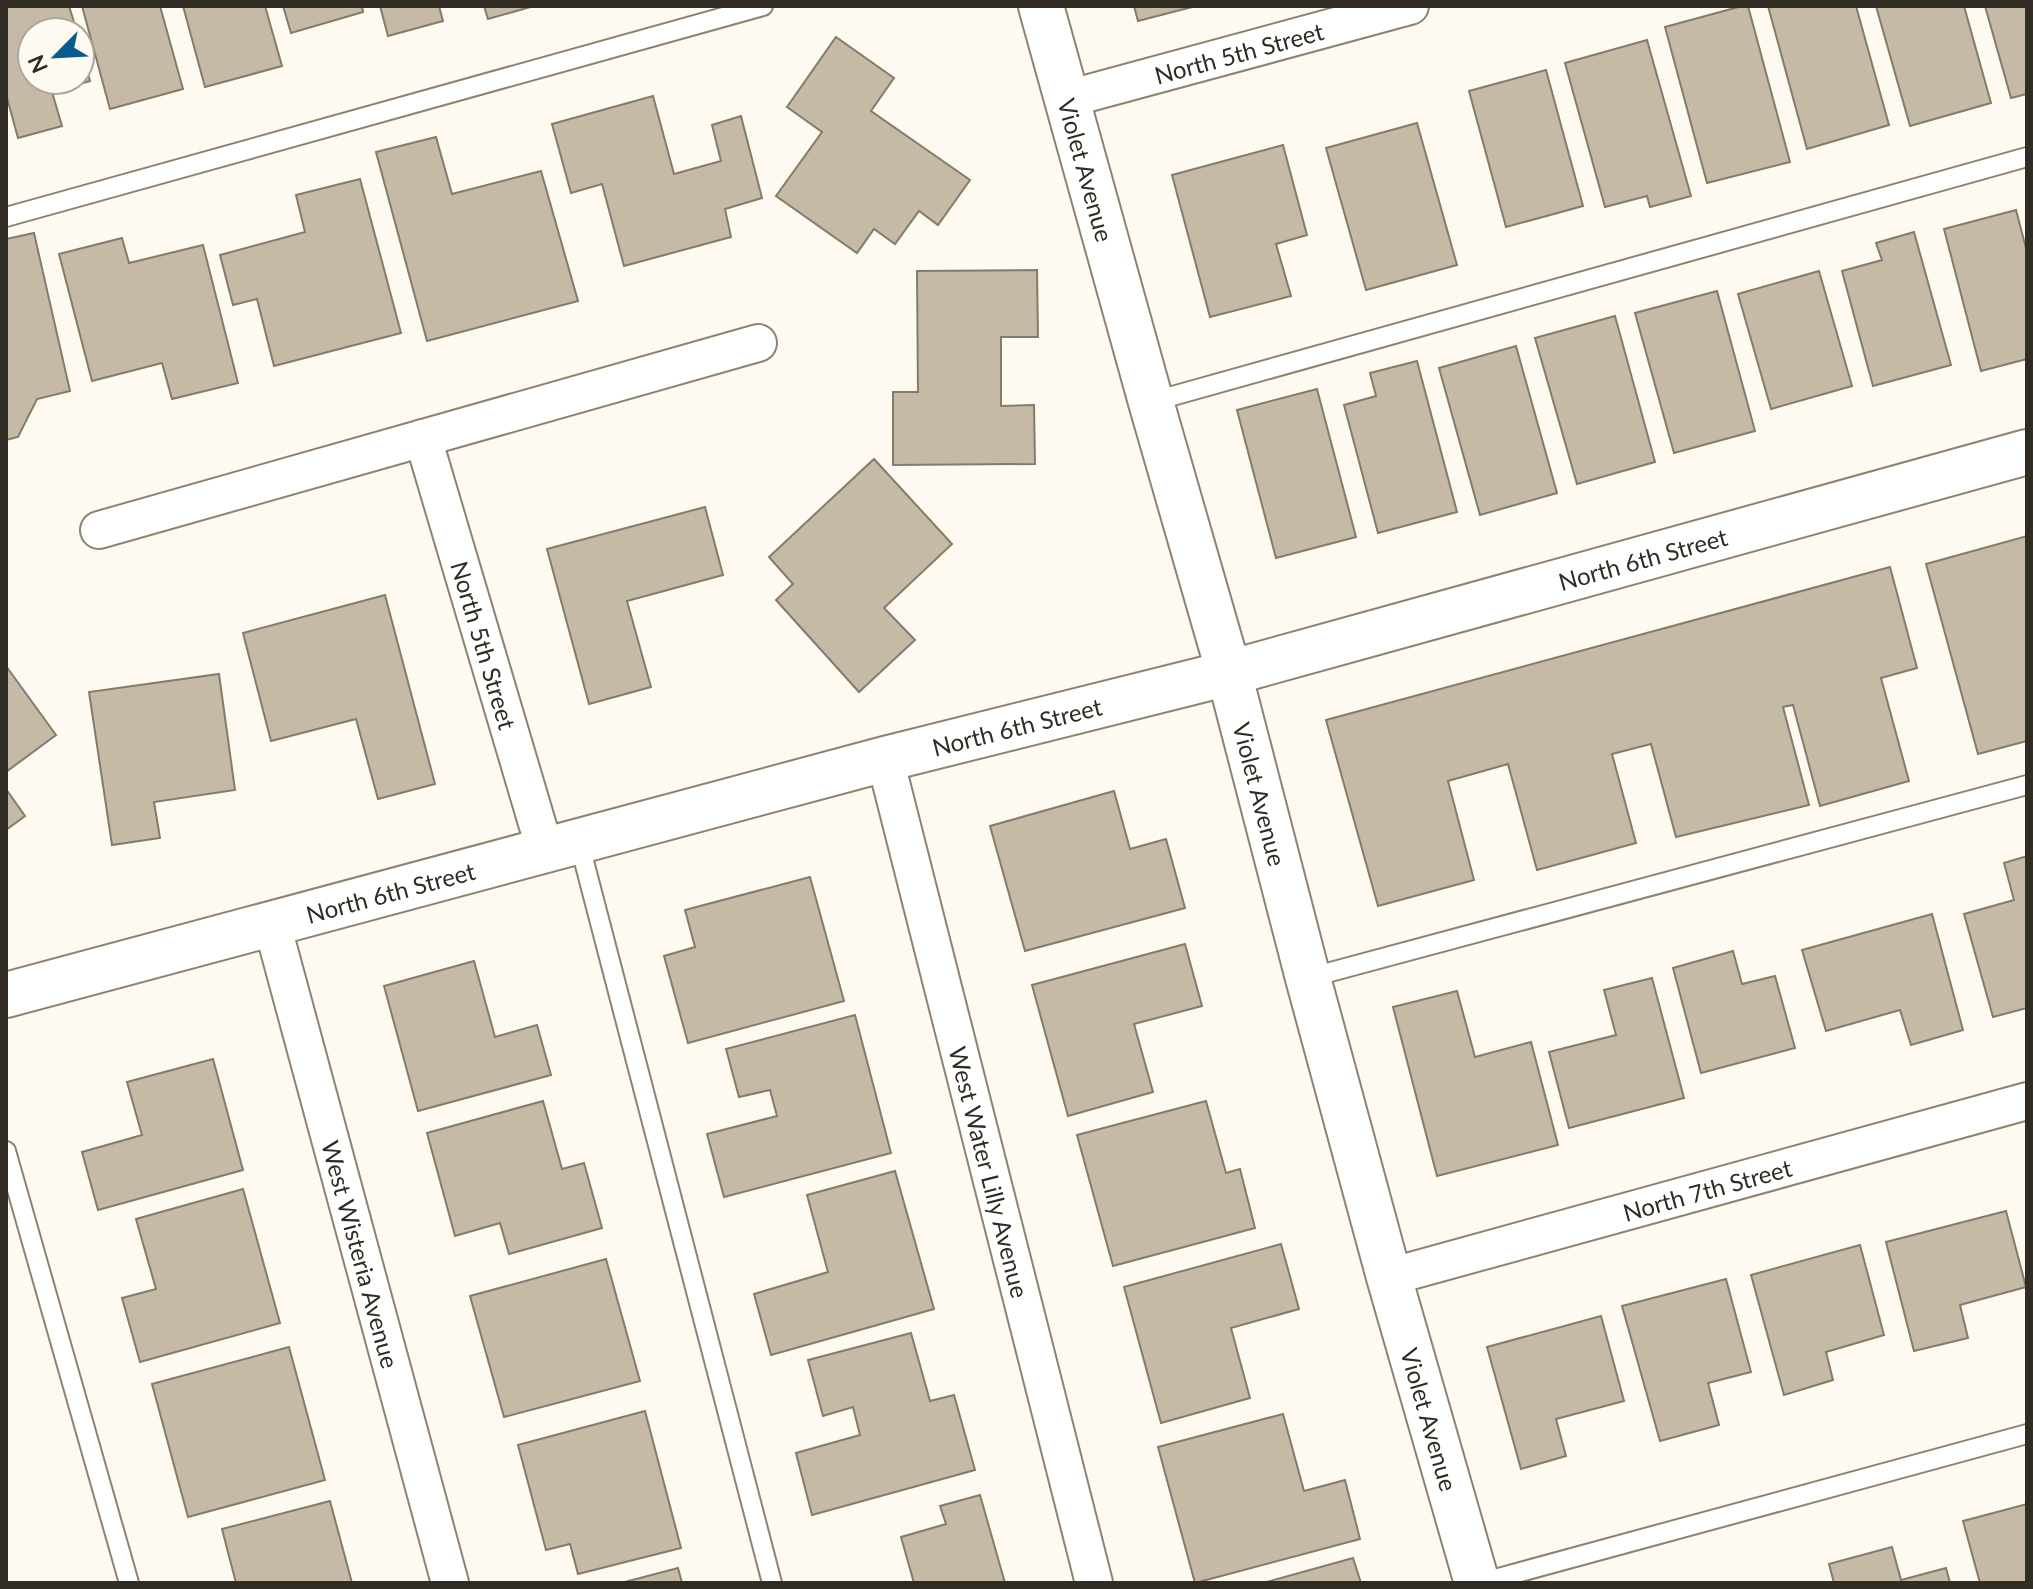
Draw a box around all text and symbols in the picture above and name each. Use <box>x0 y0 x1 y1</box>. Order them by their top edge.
north arrow <box>16 16 96 96</box>
street label: North 5th Street <box>1151 16 1327 89</box>
text: N <box>21 51 53 78</box>
street label: Violet Avenue <box>1053 95 1120 245</box>
street label: North 6th Street <box>1555 521 1731 596</box>
street label: North 5th Street <box>446 558 523 733</box>
street label: North 6th Street <box>929 691 1105 761</box>
street label: Violet Avenue <box>1228 719 1293 869</box>
street label: North 6th Street <box>303 855 478 928</box>
street label: West Water Lilly Avenue <box>944 1043 1036 1301</box>
street label: West Wisteria Avenue <box>317 1137 406 1371</box>
street label: North 7th Street <box>1619 1152 1795 1226</box>
street label: Violet Avenue <box>1396 1345 1464 1494</box>

